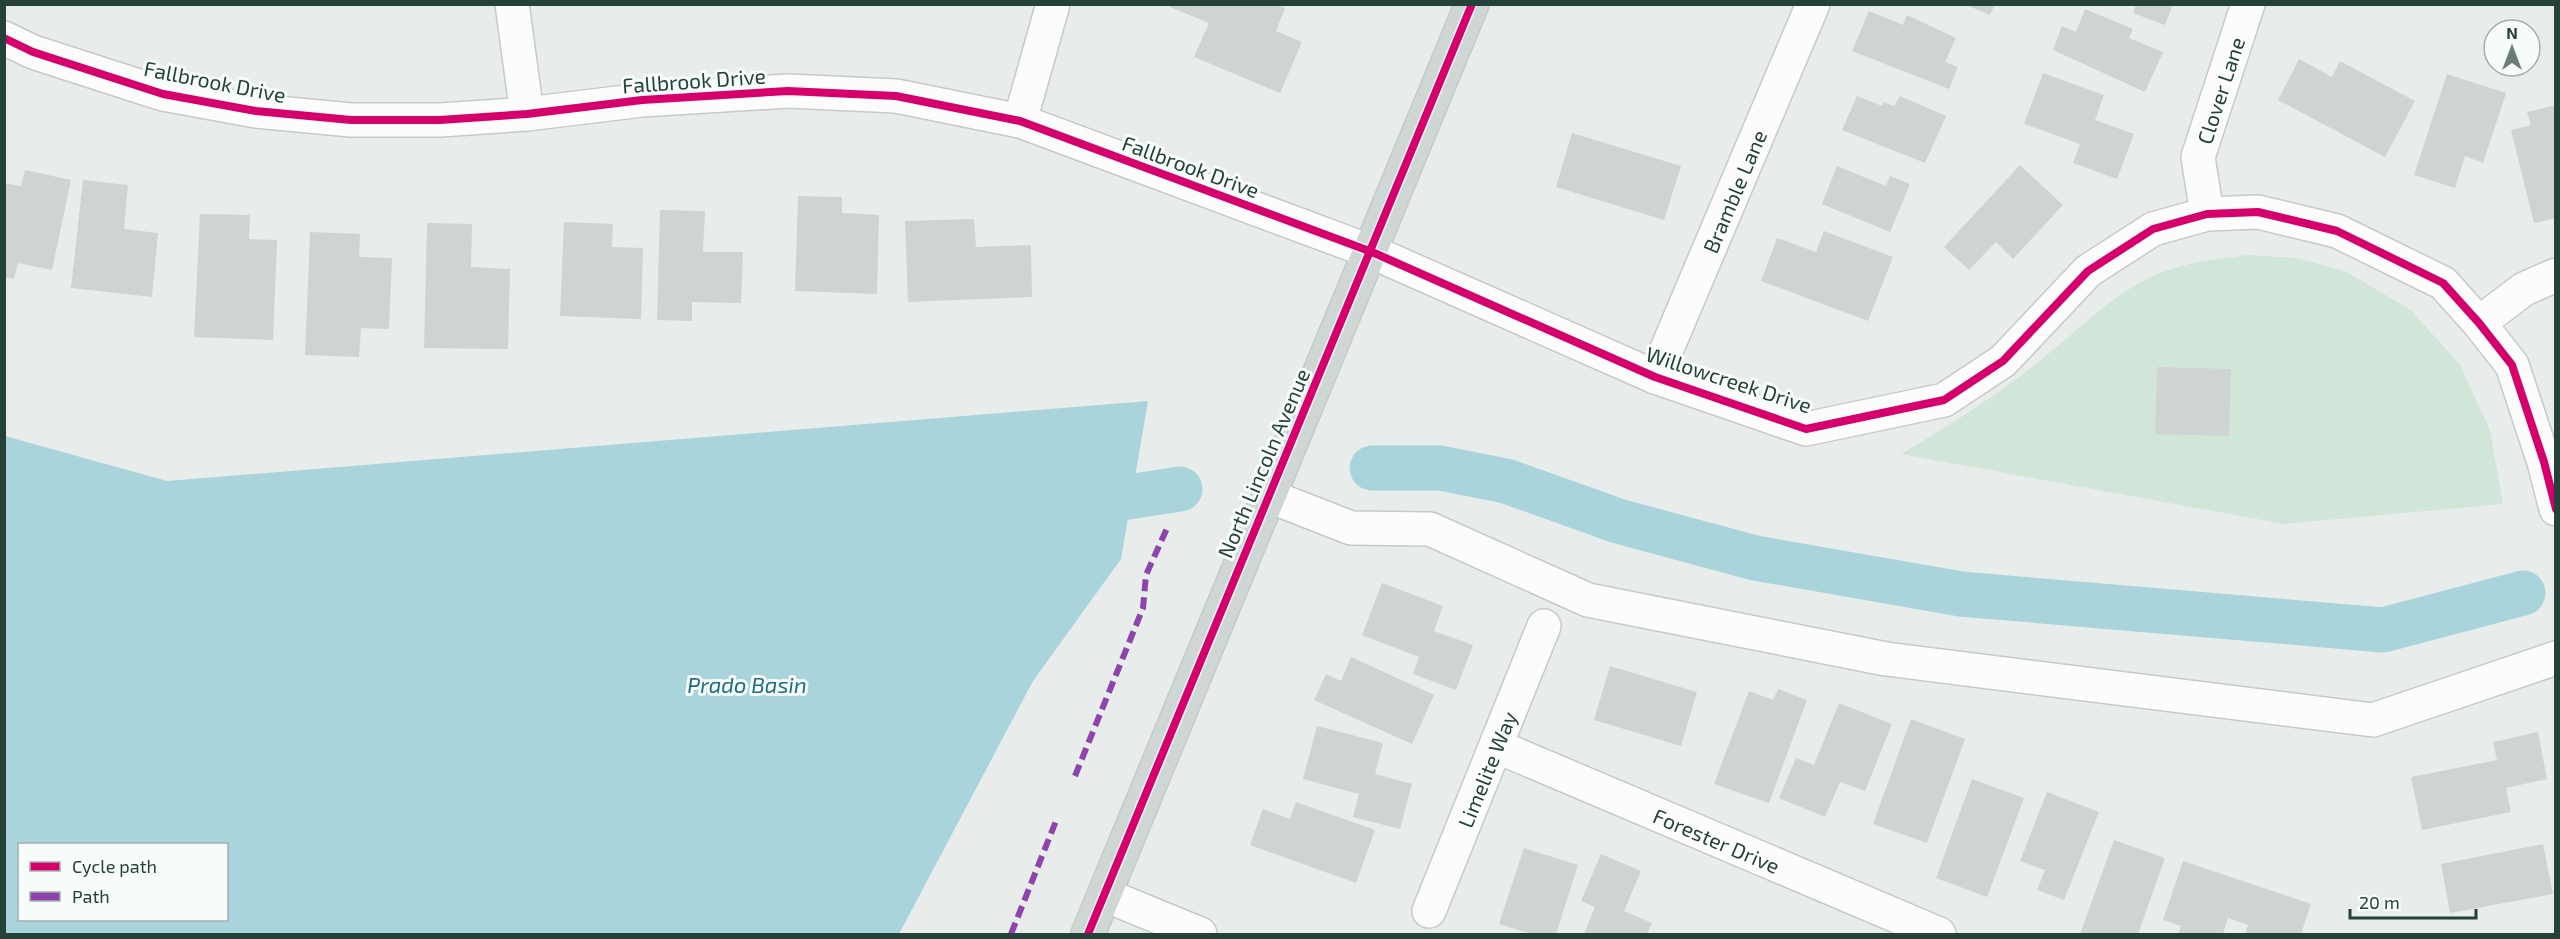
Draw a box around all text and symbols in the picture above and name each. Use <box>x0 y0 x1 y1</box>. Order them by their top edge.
north arrow <box>2482 18 2542 78</box>
text: N <box>2506 23 2518 42</box>
street label: Clover Lane <box>2191 34 2249 147</box>
street label: Fallbrook Drive <box>142 55 288 107</box>
street label: Fallbrook Drive <box>621 63 767 97</box>
street label: Bramble Lane <box>1697 126 1771 256</box>
street label: Fallbrook Drive <box>1119 130 1263 202</box>
street label: Willowcreek Drive <box>1643 340 1815 418</box>
street label: North Lincoln Avenue <box>1212 365 1314 561</box>
water label: Prado Basin <box>687 671 807 697</box>
street label: Limelite Way <box>1452 707 1521 831</box>
street label: Forester Drive <box>1650 802 1784 878</box>
legend <box>18 843 228 921</box>
text: Cycle path <box>72 855 157 877</box>
scale bar <box>2350 882 2476 920</box>
text: Path <box>72 885 110 907</box>
text: 20 m <box>2359 891 2400 913</box>

